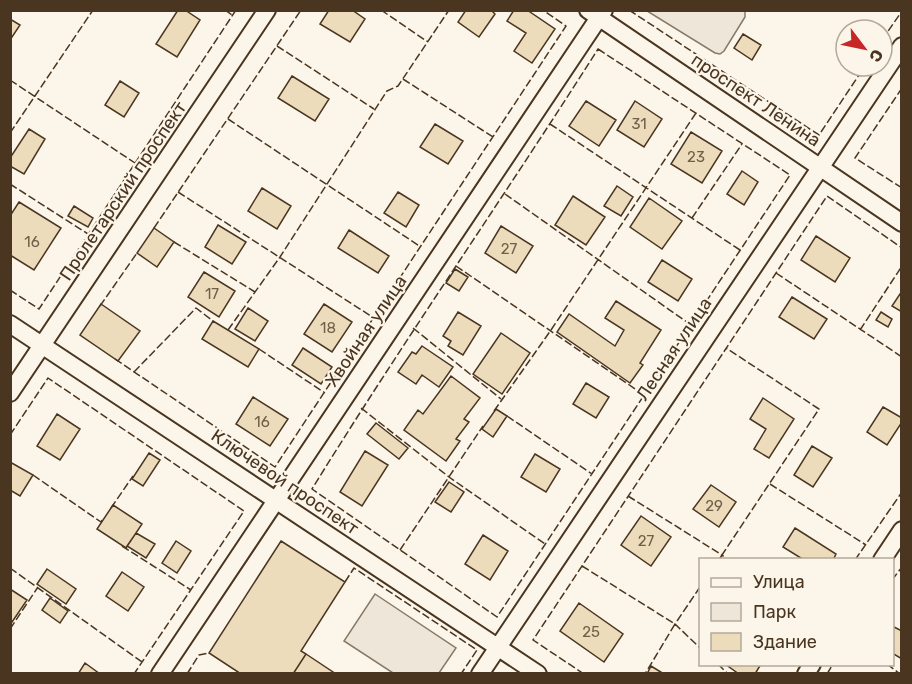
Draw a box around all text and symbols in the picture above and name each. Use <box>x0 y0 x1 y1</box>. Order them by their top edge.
north arrow <box>834 18 894 78</box>
text: С <box>865 46 887 65</box>
street label: проспект Ленина <box>687 49 825 151</box>
street label: Пролетарский проспект <box>55 97 191 285</box>
house number: 31 <box>631 115 647 133</box>
house number: 23 <box>687 148 705 166</box>
house number: 16 <box>24 233 40 251</box>
house number: 27 <box>501 240 518 258</box>
street label: Хвойная улица <box>321 271 411 391</box>
house number: 17 <box>205 285 219 303</box>
street label: Лесная улица <box>631 293 717 405</box>
house number: 18 <box>320 319 336 337</box>
house number: 16 <box>254 413 270 431</box>
street label: Ключевой проспект <box>207 424 363 540</box>
house number: 29 <box>705 497 723 515</box>
house number: 27 <box>638 532 655 550</box>
legend <box>699 558 894 666</box>
text: Улица <box>753 571 805 593</box>
text: Парк <box>753 601 797 623</box>
house number: 25 <box>582 623 600 641</box>
text: Здание <box>753 631 817 653</box>

